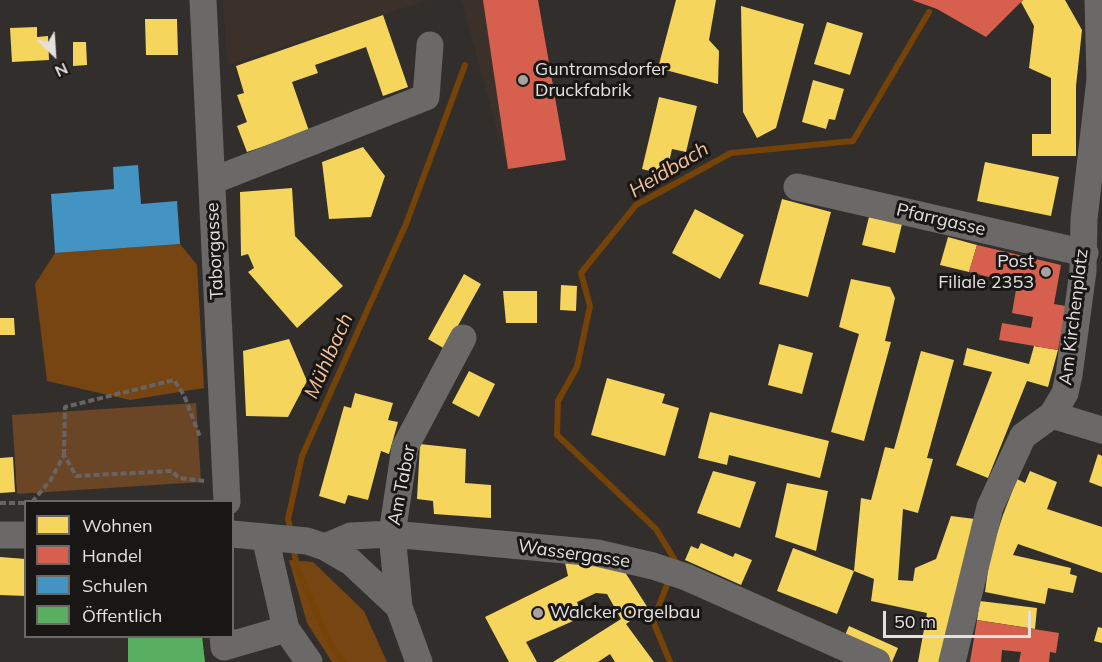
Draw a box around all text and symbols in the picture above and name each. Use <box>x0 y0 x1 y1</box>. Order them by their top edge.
north arrow <box>24 24 84 84</box>
text: N <box>52 59 71 82</box>
place label: Guntramsdorfer Druckfabrik <box>535 59 668 101</box>
marker: Guntramsdorfer Druckfabrik <box>516 73 530 87</box>
water label: Heidbach <box>625 137 713 203</box>
street label: Pfarrgasse <box>894 199 988 241</box>
street label: Taborgasse <box>202 202 228 300</box>
street label: Am Kirchenplatz <box>1055 248 1093 386</box>
place label: Post Filiale 2353 <box>938 251 1034 294</box>
marker: Post Filiale 2353 <box>1039 265 1053 279</box>
water label: Mühlbach <box>300 310 358 402</box>
street label: Am Tabor <box>384 443 420 527</box>
legend <box>24 500 234 638</box>
text: Wohnen <box>82 514 153 537</box>
street label: Wassergasse <box>516 535 632 573</box>
text: Handel <box>82 544 142 567</box>
text: Schulen <box>82 574 148 597</box>
scale bar <box>886 599 1034 637</box>
place label: Walcker Orgelbau <box>550 602 700 624</box>
text: Öffentlich <box>82 604 162 627</box>
marker: Walcker Orgelbau <box>531 606 545 620</box>
text: 50 m <box>894 610 936 633</box>

